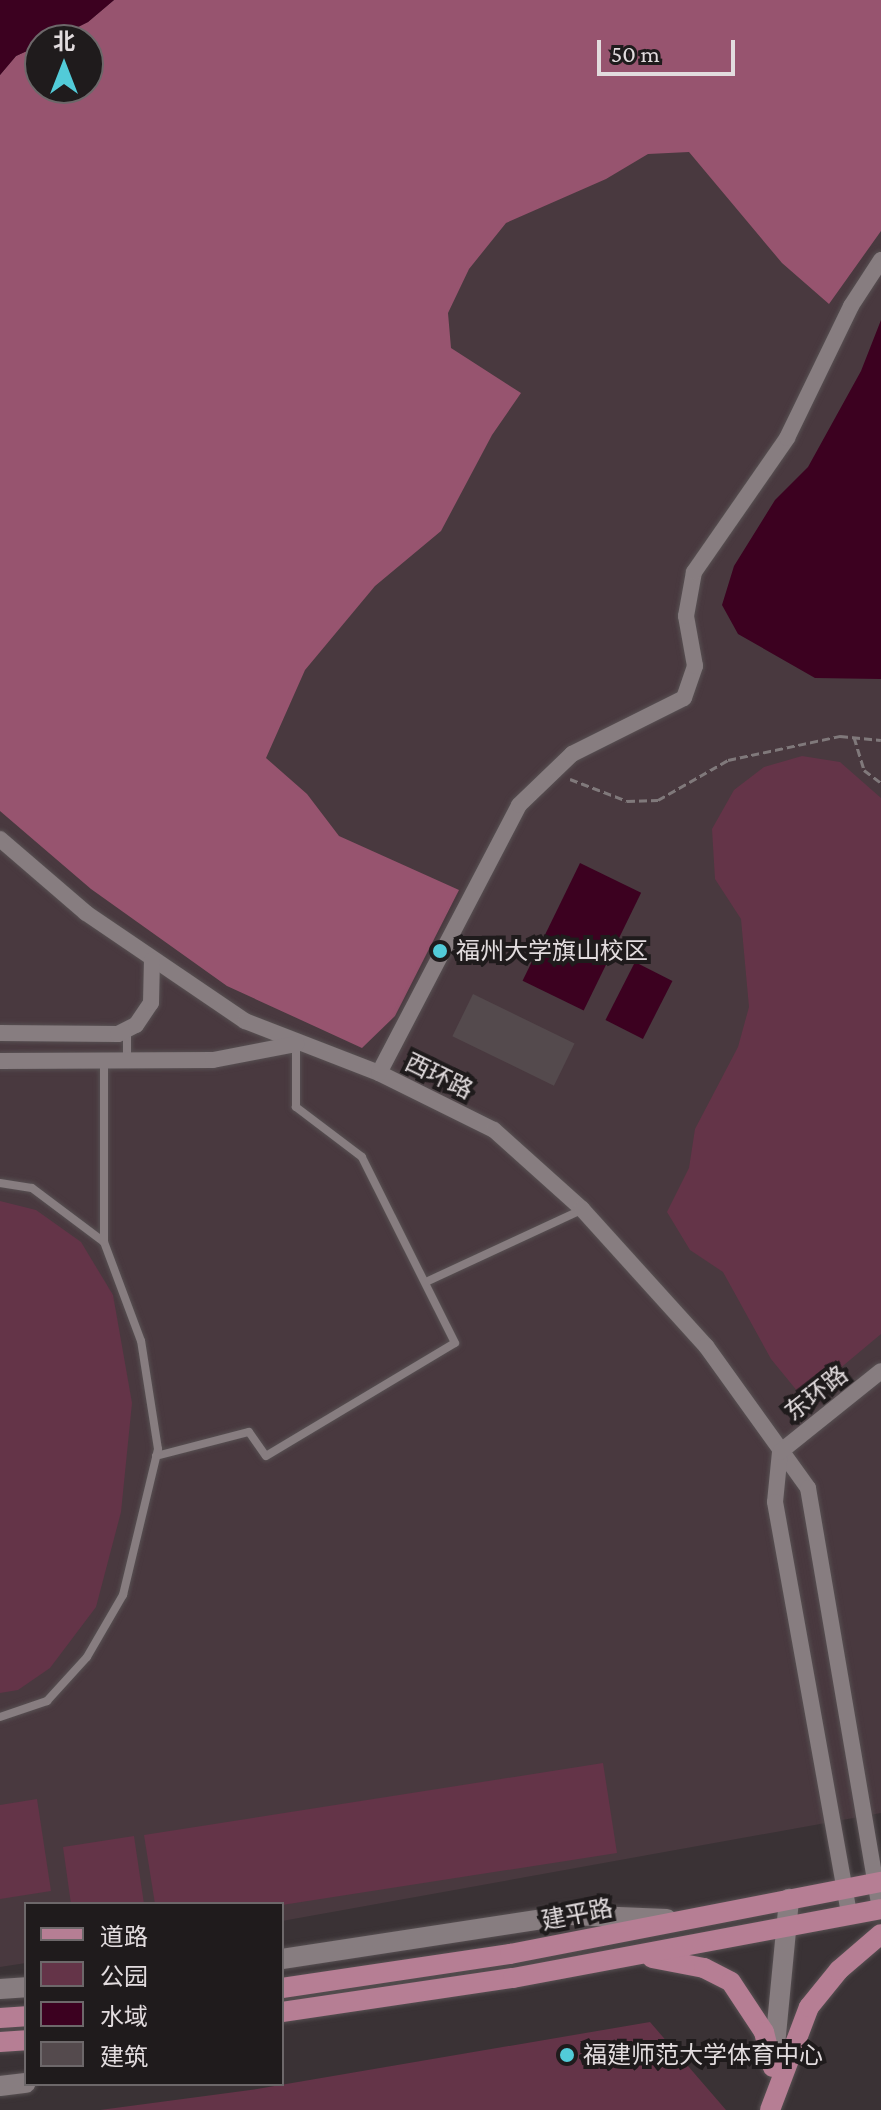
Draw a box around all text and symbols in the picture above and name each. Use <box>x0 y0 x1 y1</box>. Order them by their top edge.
north arrow <box>24 24 104 104</box>
scale bar <box>601 24 739 74</box>
text: 北 <box>53 29 75 54</box>
text: 50 m <box>611 40 660 67</box>
place label: 福州大学旗山校区 <box>456 937 648 965</box>
marker: 福州大学旗山校区 <box>431 942 449 960</box>
street label: 西环路 <box>400 1047 478 1105</box>
street label: 东环路 <box>779 1359 853 1427</box>
street label: 建平路 <box>539 1893 615 1935</box>
legend <box>24 1902 284 2086</box>
text: 道路 <box>100 1923 148 1950</box>
text: 公园 <box>100 1963 148 1990</box>
text: 水域 <box>100 2003 148 2030</box>
place label: 福建师范大学体育中心 <box>583 2041 823 2069</box>
text: 建筑 <box>100 2043 148 2070</box>
marker: 福建师范大学体育中心 <box>558 2046 576 2064</box>

